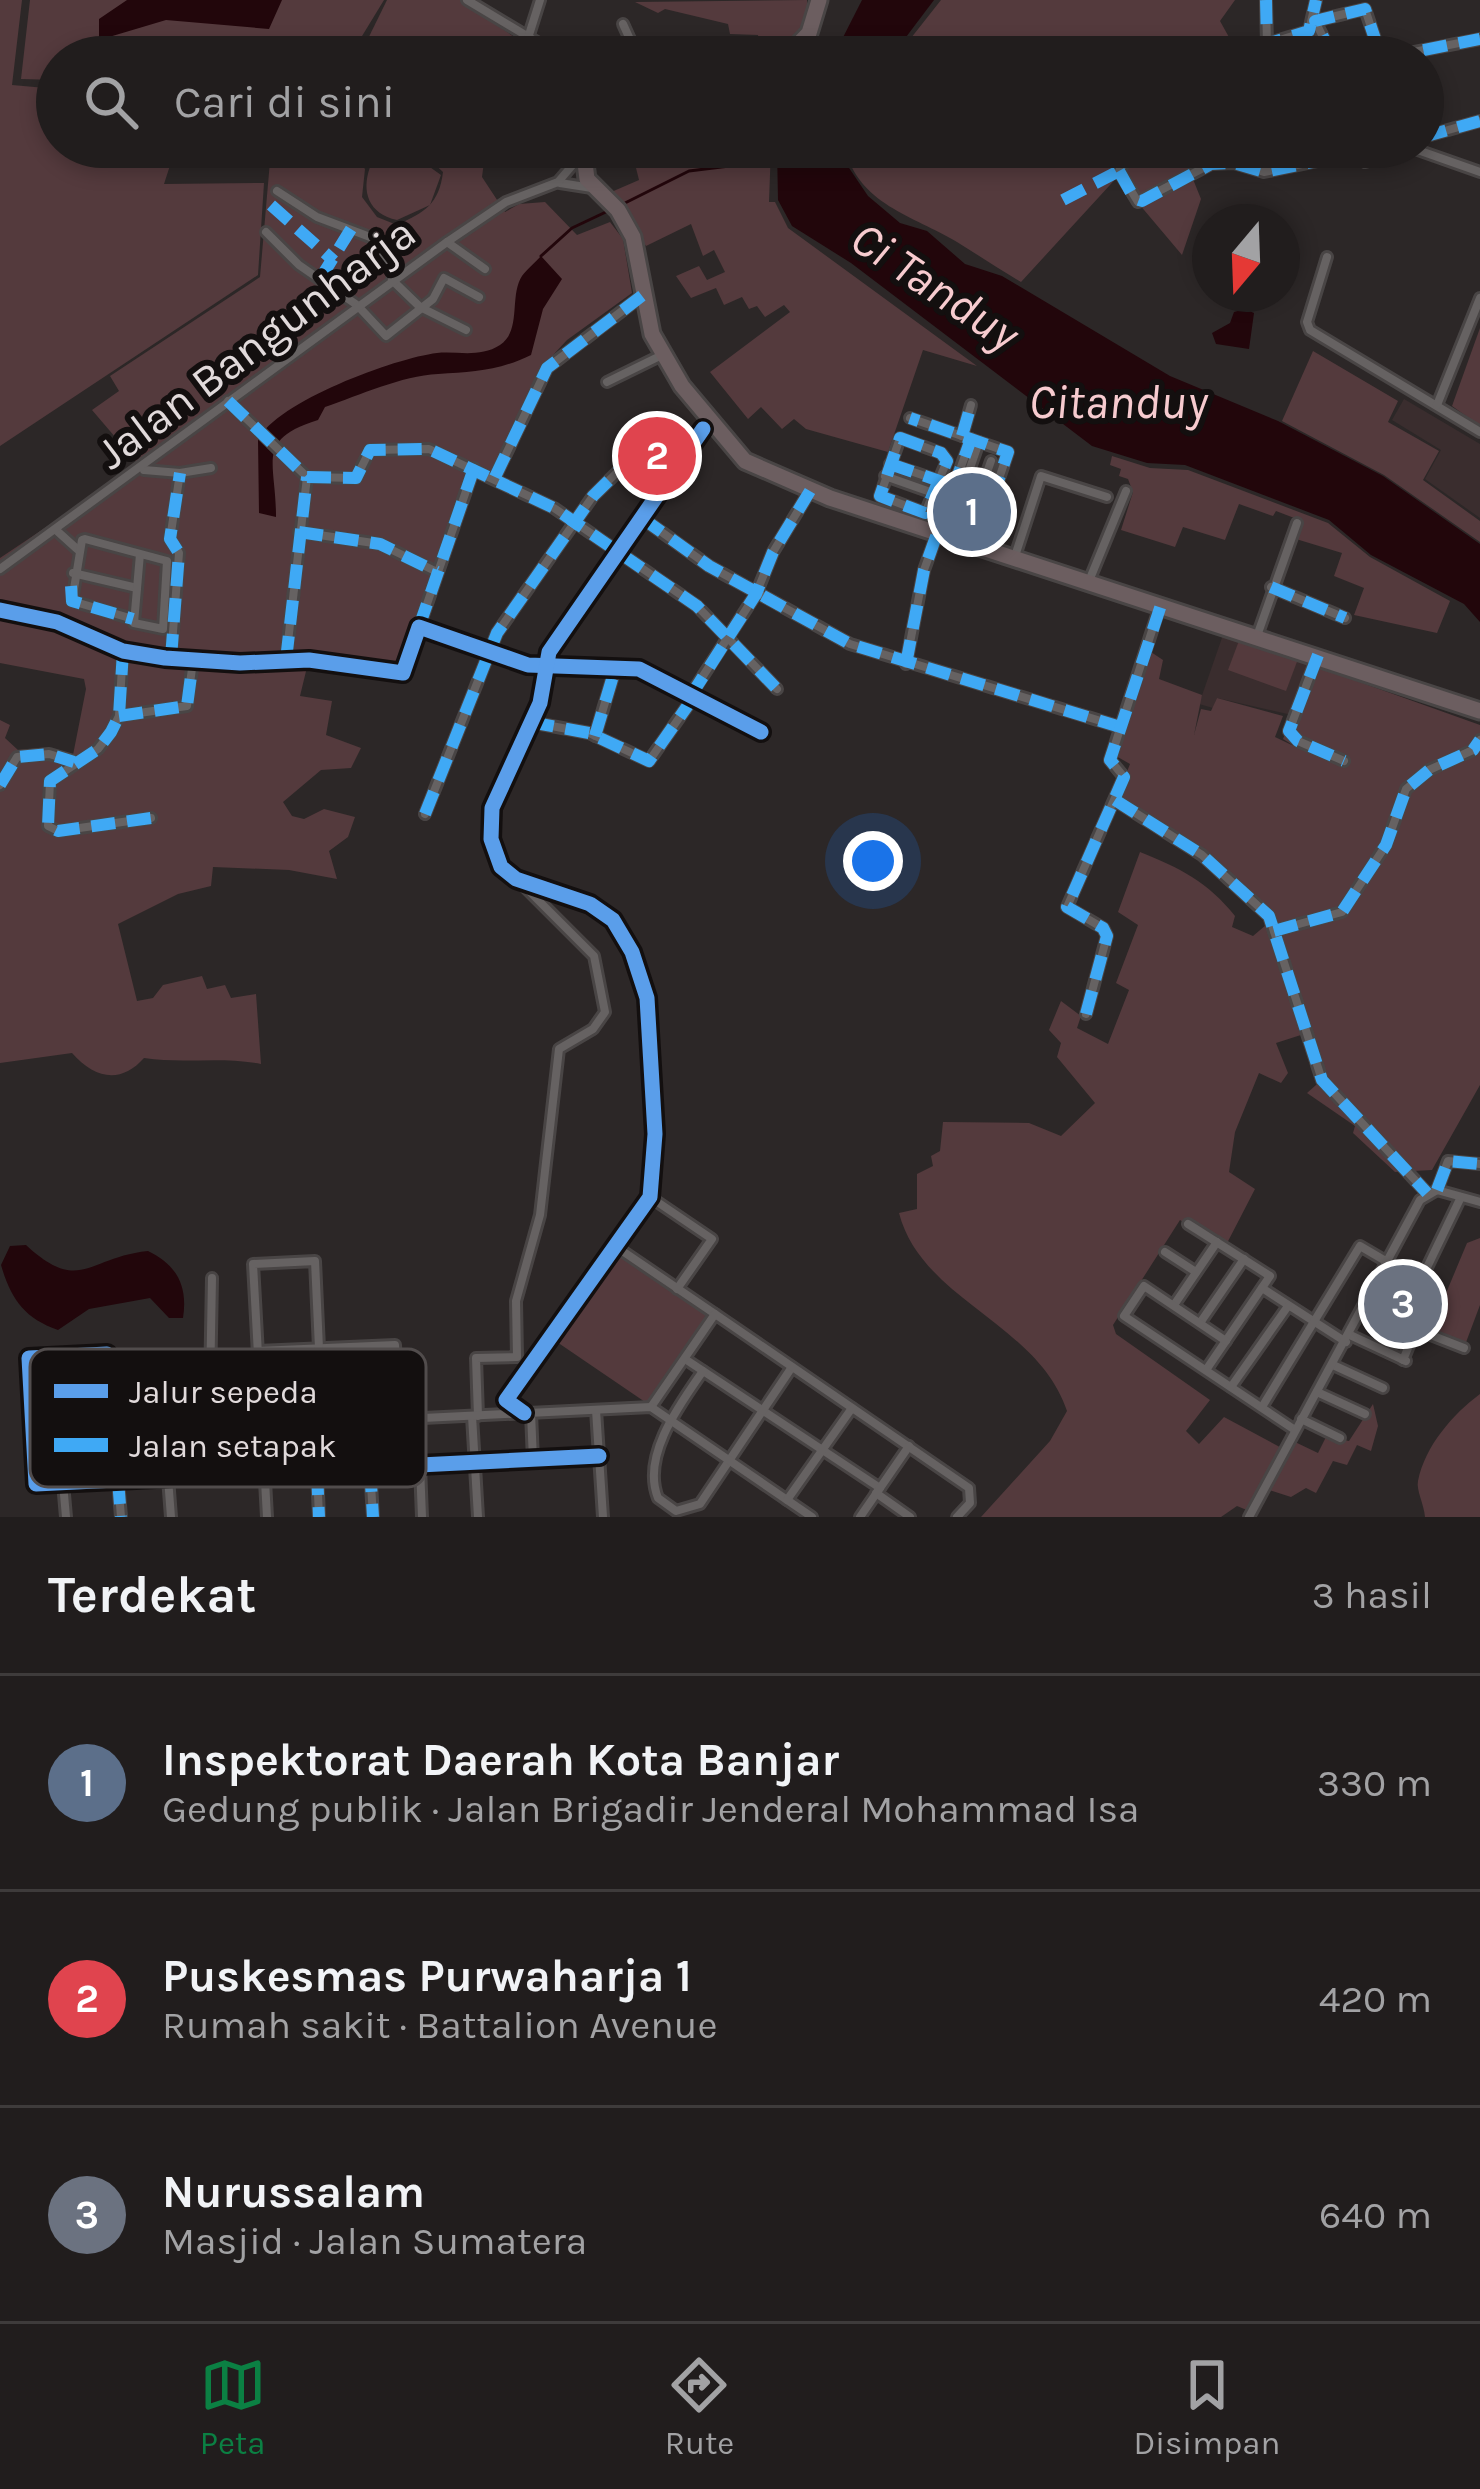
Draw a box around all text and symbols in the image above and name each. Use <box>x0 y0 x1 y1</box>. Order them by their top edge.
search box <box>36 36 1444 168</box>
icon: search <box>78 69 144 135</box>
text: Cari di sini <box>174 76 395 128</box>
north arrow <box>1192 204 1300 312</box>
street label: Jalan Bangunharja <box>87 206 426 480</box>
water label: Ci Tanduy <box>840 209 1031 364</box>
water label: Citanduy <box>1029 374 1208 431</box>
pin: 2 <box>618 411 696 501</box>
pin: 1 <box>933 467 1011 557</box>
your location <box>843 831 903 891</box>
pin: 3 <box>1364 1259 1442 1349</box>
legend <box>30 1349 426 1487</box>
text: Jalur sepeda <box>129 1373 318 1411</box>
text: Jalan setapak <box>129 1427 337 1465</box>
text: Terdekat <box>48 1565 256 1625</box>
text: 3 hasil <box>1312 1572 1432 1618</box>
text: Inspektorat Daerah Kota Banjar <box>162 1734 839 1786</box>
text: 1 <box>80 1760 94 1806</box>
text: 330 m <box>1317 1760 1432 1806</box>
text: Gedung publik · Jalan Brigadir Jenderal Mohammad Isa <box>162 1786 1139 1832</box>
text: Puskesmas Purwaharja 1 <box>162 1950 692 2002</box>
text: 2 <box>75 1976 99 2022</box>
text: 420 m <box>1319 1976 1432 2022</box>
text: Rumah sakit · Battalion Avenue <box>162 2002 717 2048</box>
text: Nurussalam <box>162 2166 425 2218</box>
text: 3 <box>75 2192 99 2238</box>
text: 640 m <box>1319 2192 1432 2238</box>
text: Masjid · Jalan Sumatera <box>162 2218 587 2264</box>
tab: Peta <box>200 2352 266 2462</box>
tab: Rute <box>665 2352 734 2462</box>
tab: Disimpan <box>1133 2352 1280 2462</box>

